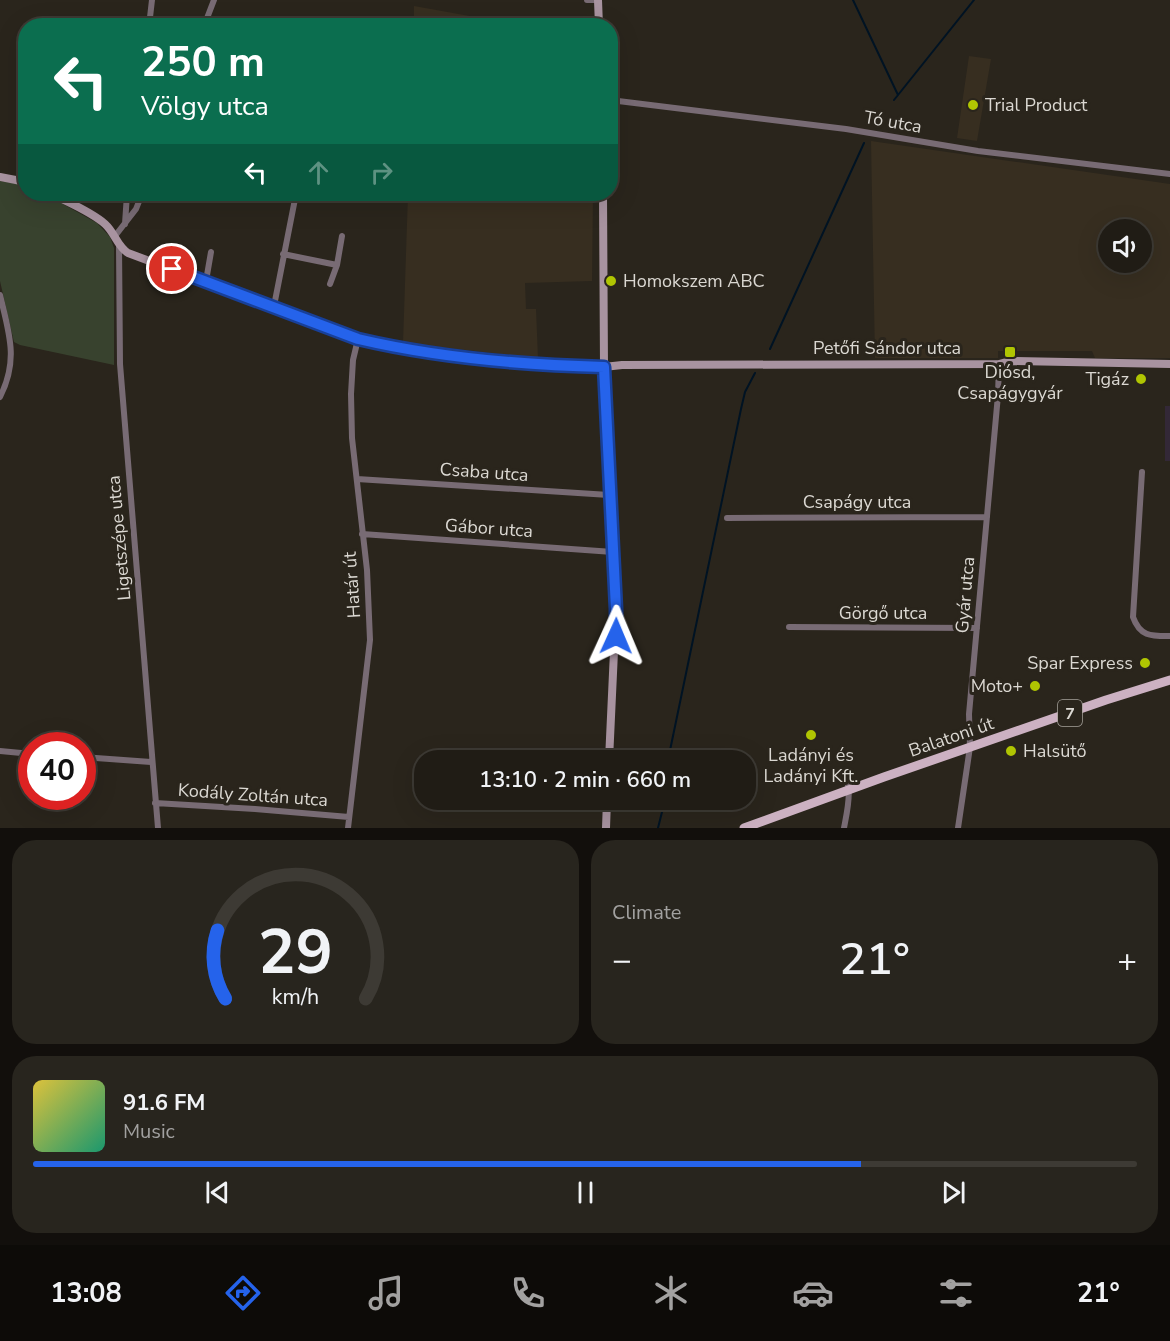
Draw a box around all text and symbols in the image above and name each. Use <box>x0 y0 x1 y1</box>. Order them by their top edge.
text: 250 m <box>141 34 265 91</box>
icon: left <box>42 42 120 120</box>
text: Völgy utca <box>141 88 269 125</box>
place label: Trial Product <box>985 93 1088 117</box>
marker: Trial Product <box>966 98 980 112</box>
street label: Tó utca <box>862 105 924 139</box>
icon: left <box>239 156 272 189</box>
icon: ahead <box>302 156 335 189</box>
icon: right <box>365 156 398 189</box>
map controls <box>1098 219 1152 273</box>
button: sound <box>1098 219 1152 273</box>
pin <box>146 243 197 294</box>
icon: arrive <box>155 252 188 285</box>
place label: Homokszem ABC <box>623 269 765 293</box>
marker: Homokszem ABC <box>604 274 618 288</box>
street label: Petőfi Sándor utca <box>813 336 961 360</box>
marker: Diósd, Csapágygyár <box>1003 345 1017 359</box>
place label: Diósd, Csapágygyár <box>957 360 1063 405</box>
place label: Tigáz <box>1086 367 1129 391</box>
marker: Tigáz <box>1134 372 1148 386</box>
street label: Csaba utca <box>439 457 529 487</box>
street label: Ligetszépe utca <box>102 474 136 602</box>
street label: Csapágy utca <box>803 490 911 514</box>
street label: Gábor utca <box>444 513 534 543</box>
street label: Határ út <box>338 550 366 619</box>
street label: Gyár utca <box>950 556 980 634</box>
street label: Görgő utca <box>839 601 927 625</box>
position arrow <box>584 604 648 668</box>
place label: Spar Express <box>1027 651 1133 675</box>
marker: Spar Express <box>1138 656 1152 670</box>
place label: Moto+ <box>971 674 1023 698</box>
marker: Moto+ <box>1028 679 1042 693</box>
road number: 7 <box>1058 700 1082 726</box>
street label: Balatoni út <box>905 711 997 763</box>
marker: Ladányi és Ladányi Kft. <box>804 728 818 742</box>
speed limit sign: 40 <box>18 732 96 810</box>
place label: Halsütő <box>1023 739 1086 763</box>
place label: Ladányi és Ladányi Kft. <box>764 743 858 788</box>
marker: Halsütő <box>1004 744 1018 758</box>
text: 13:10 · 2 min · 660 m <box>479 765 691 795</box>
street label: Kodály Zoltán utca <box>177 778 329 812</box>
text: Climate <box>612 899 681 926</box>
text: 29 <box>258 910 333 995</box>
text: 21° <box>839 929 910 990</box>
text: − <box>612 938 632 983</box>
text: + <box>1117 938 1137 983</box>
text: km/h <box>272 982 319 1012</box>
text: 91.6 FM <box>123 1088 205 1118</box>
text: Music <box>123 1118 175 1145</box>
icon: previous <box>201 1176 234 1209</box>
icon: pause <box>569 1176 602 1209</box>
icon: next <box>937 1176 970 1209</box>
icon: directions <box>222 1272 264 1314</box>
icon: music <box>365 1272 407 1314</box>
icon: phone <box>507 1272 549 1314</box>
icon: climate <box>650 1272 692 1314</box>
icon: car <box>792 1272 834 1314</box>
icon: filters <box>935 1272 977 1314</box>
text: 13:08 <box>50 1275 122 1312</box>
text: 21° <box>1077 1275 1120 1312</box>

